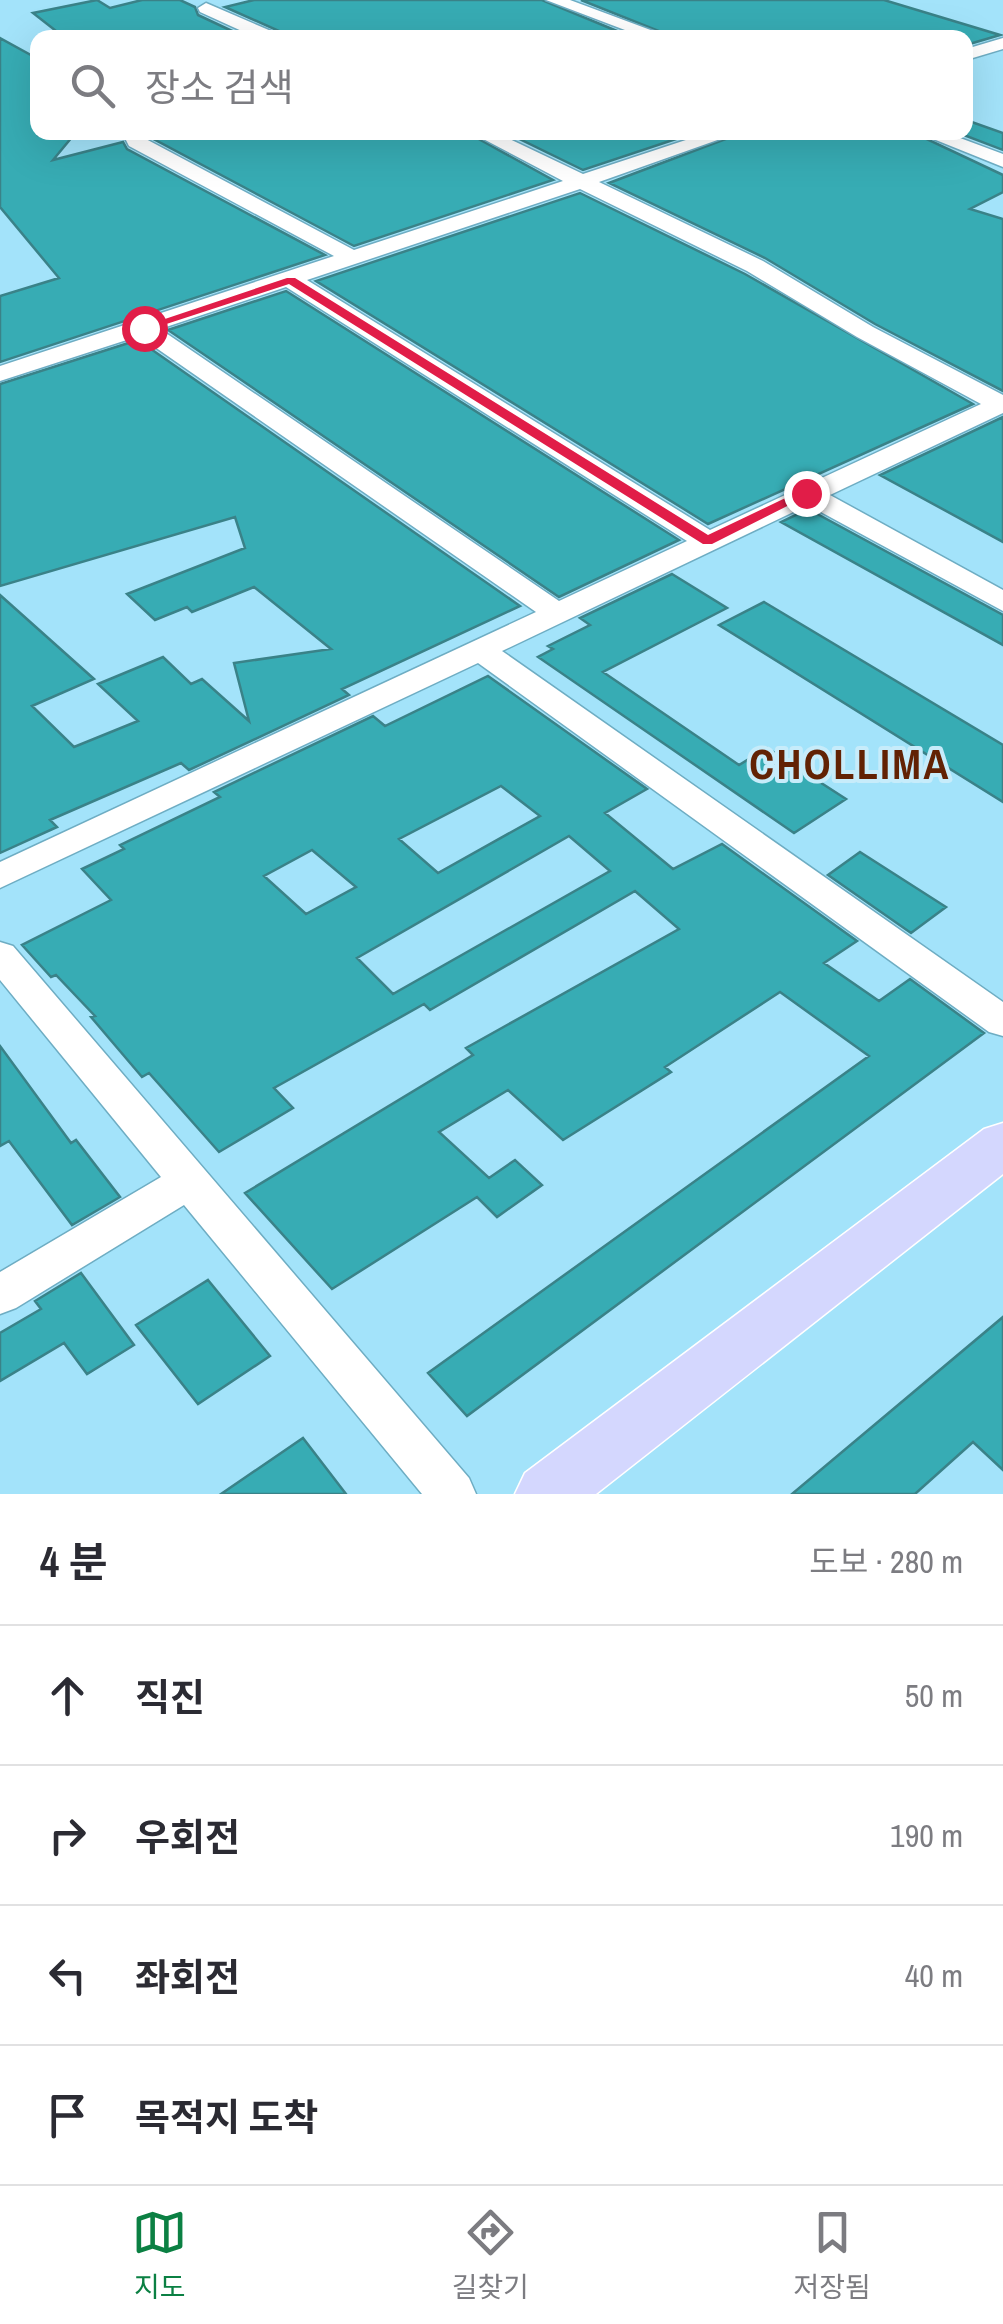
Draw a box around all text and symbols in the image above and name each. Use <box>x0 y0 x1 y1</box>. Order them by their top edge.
search box <box>30 30 973 140</box>
icon: search <box>65 58 120 113</box>
text: 장소 검색 <box>145 62 294 113</box>
route start <box>122 306 168 352</box>
route end <box>784 471 830 517</box>
district label: CHOLLIMA <box>749 736 951 792</box>
text: 4 분 <box>40 1534 107 1590</box>
text: 도보 · 280 m <box>809 1540 963 1583</box>
icon: ahead <box>40 1668 95 1723</box>
text: 직진 <box>135 1672 205 1723</box>
text: 50 m <box>905 1674 963 1717</box>
icon: right <box>40 1808 95 1863</box>
text: 우회전 <box>135 1812 240 1863</box>
text: 190 m <box>890 1814 963 1857</box>
icon: left <box>40 1948 95 2003</box>
text: 좌회전 <box>135 1952 240 2003</box>
text: 40 m <box>905 1954 963 1997</box>
icon: arrive <box>40 2088 95 2143</box>
text: 목적지 도착 <box>135 2092 318 2143</box>
tab: 지도 <box>132 2205 187 2306</box>
tab: 길찾기 <box>452 2205 529 2306</box>
tab: 저장됨 <box>793 2205 871 2306</box>

